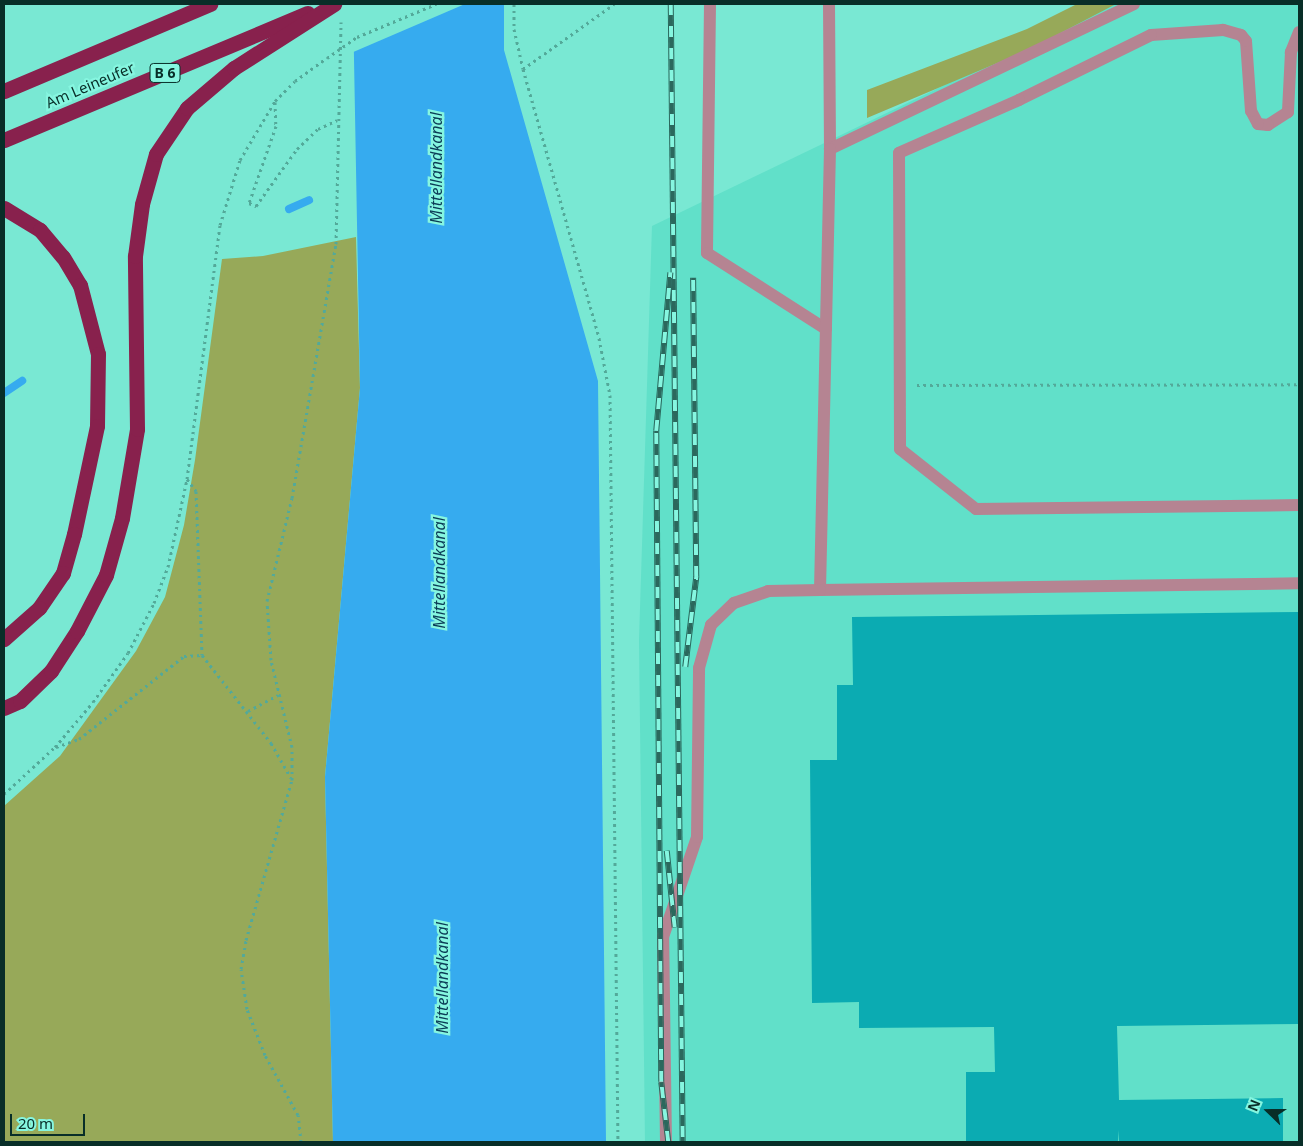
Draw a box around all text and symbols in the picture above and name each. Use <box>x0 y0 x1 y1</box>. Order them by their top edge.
street label: Am Leineufer <box>43 58 137 112</box>
road number: B 6 <box>149 62 181 84</box>
water label: Mittellandkanal <box>426 112 446 224</box>
water label: Mittellandkanal <box>429 517 449 629</box>
water label: Mittellandkanal <box>432 922 452 1034</box>
north arrow <box>1243 1086 1293 1136</box>
text: N <box>1243 1096 1265 1114</box>
scale bar <box>12 1104 88 1136</box>
text: 20 m <box>18 1113 53 1133</box>

